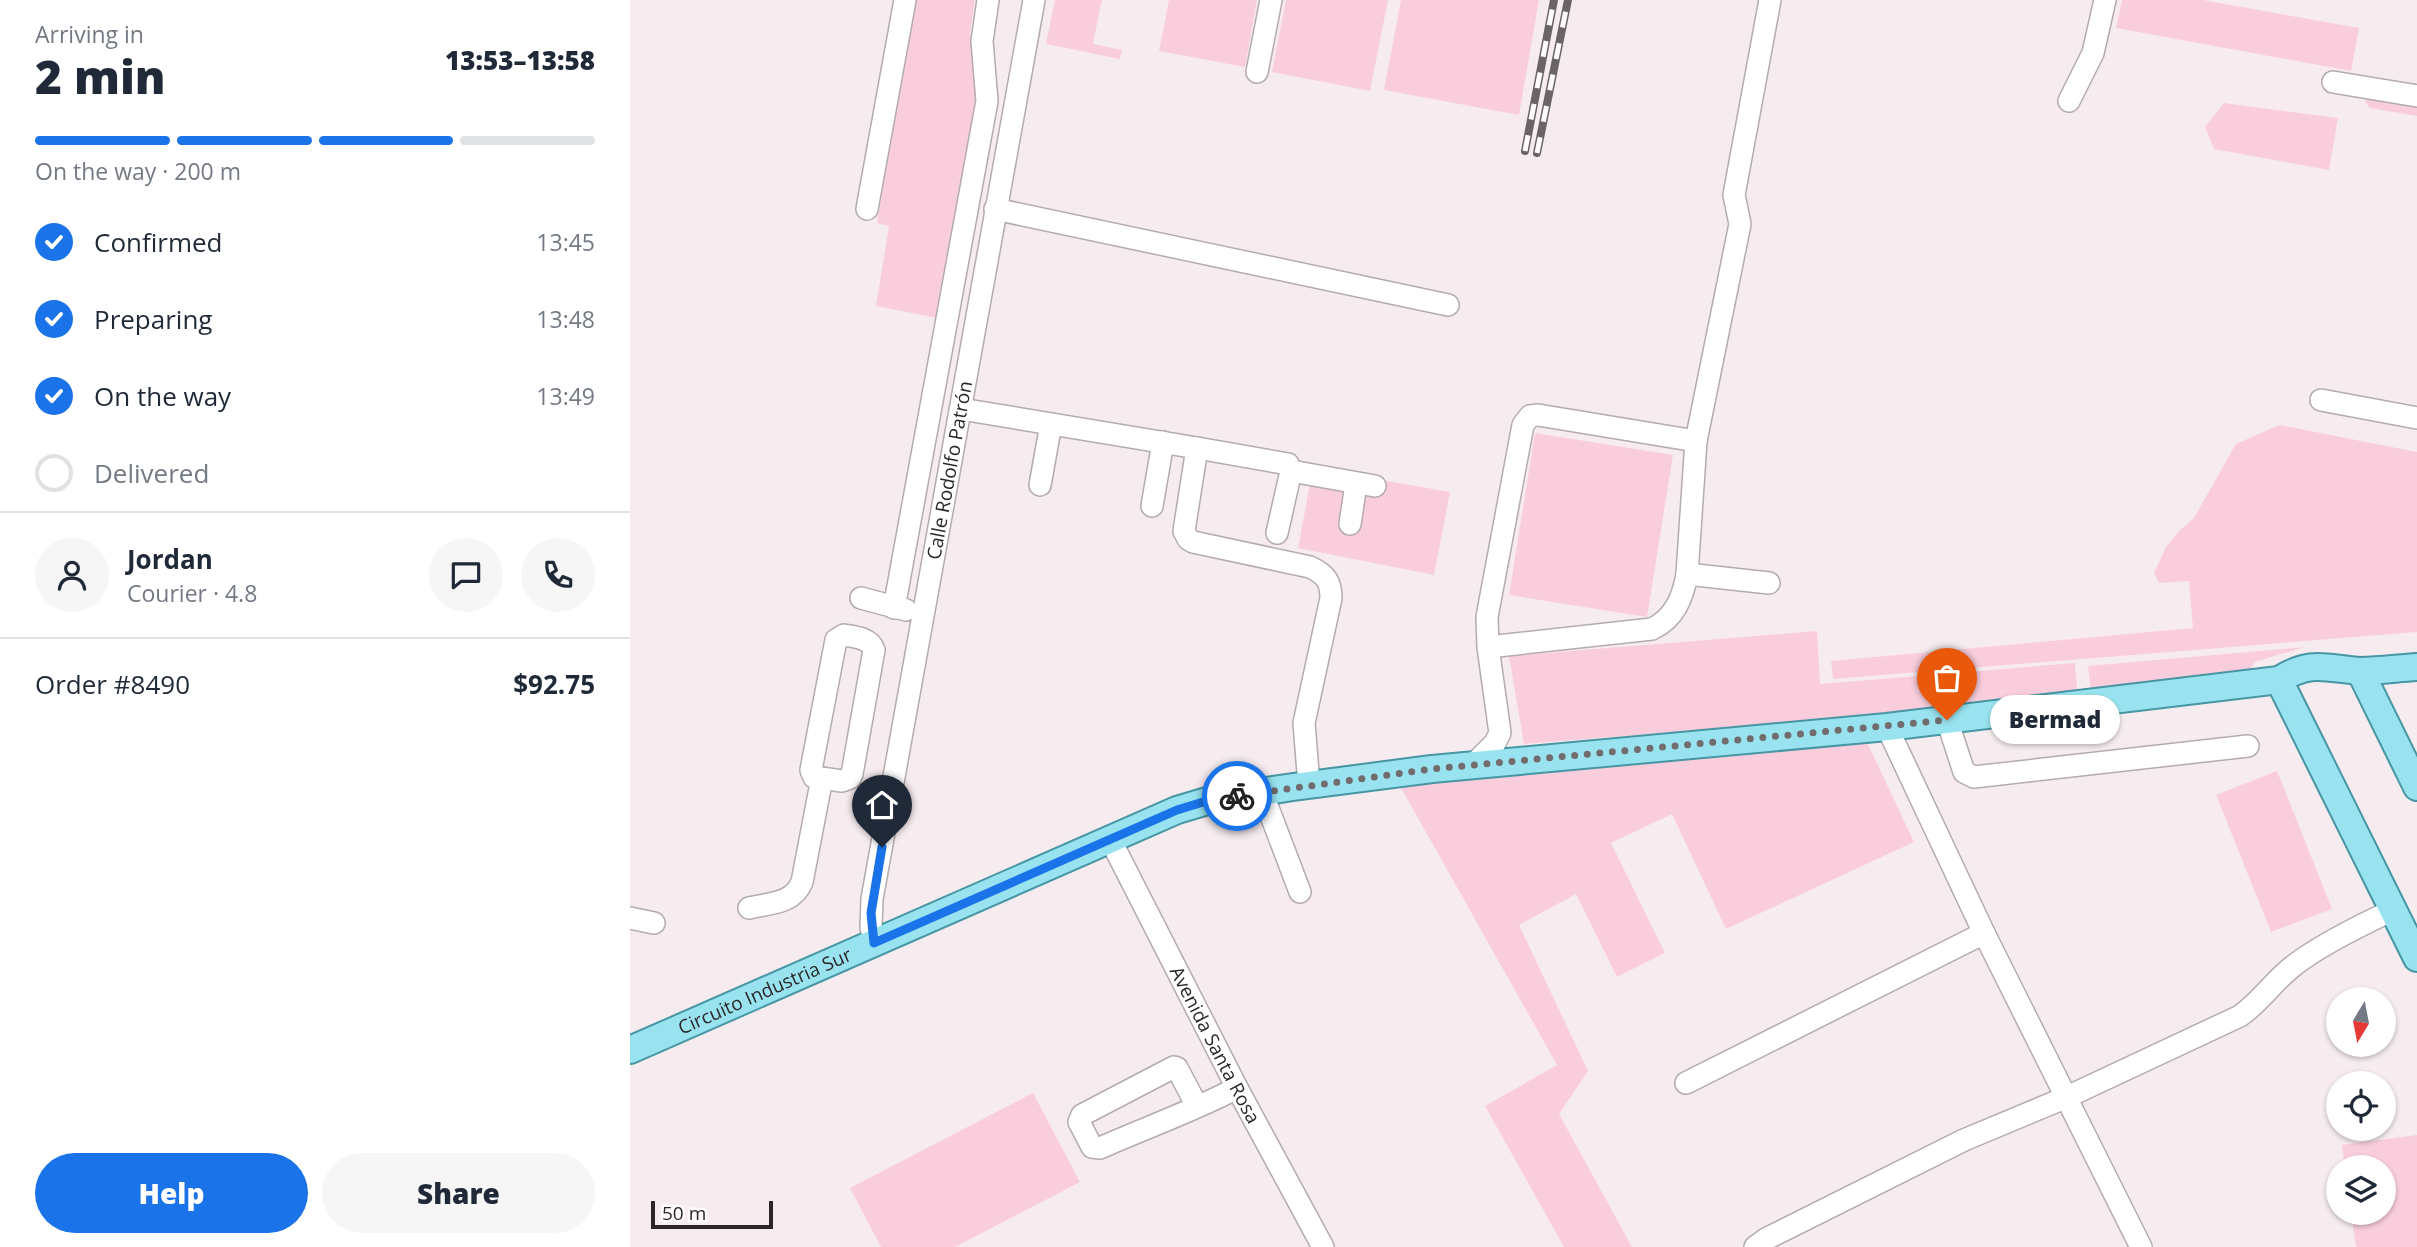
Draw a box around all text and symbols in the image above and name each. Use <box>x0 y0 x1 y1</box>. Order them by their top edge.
text: Arriving in <box>35 18 144 50</box>
text: 13:53–13:58 <box>445 42 595 78</box>
text: 2 min <box>35 45 166 107</box>
text: On the way · 200 m <box>35 155 241 187</box>
icon: check <box>35 223 73 261</box>
text: Confirmed <box>94 224 222 260</box>
text: 13:45 <box>536 226 595 258</box>
icon: check <box>35 300 73 338</box>
text: Preparing <box>94 301 212 337</box>
text: 13:48 <box>536 303 595 335</box>
icon: check <box>35 377 73 415</box>
text: On the way <box>94 378 231 414</box>
street label: Calle Rodolfo Patrón <box>920 379 978 562</box>
text: 13:49 <box>536 380 595 412</box>
text: Delivered <box>94 455 209 491</box>
button: person <box>35 538 109 612</box>
button: chat <box>429 538 503 612</box>
button: phone <box>521 538 595 612</box>
text: Jordan <box>127 541 213 577</box>
text: Courier · 4.8 <box>127 577 257 609</box>
pin <box>1917 648 1977 720</box>
icon: bag <box>1928 659 1966 697</box>
text: Order #8490 <box>35 666 190 702</box>
text: $92.75 <box>513 666 595 702</box>
callout: Bermad <box>1989 696 2118 744</box>
text: Bermad <box>2009 703 2101 735</box>
courier <box>1202 761 1272 831</box>
pin <box>852 775 912 847</box>
icon: bike <box>1218 777 1256 815</box>
icon: home <box>863 786 901 824</box>
street label: Circuito Industria Sur <box>674 941 856 1040</box>
street label: Avenida Santa Rosa <box>1164 962 1267 1128</box>
north arrow <box>2326 987 2396 1057</box>
map controls <box>2326 987 2396 1225</box>
button: locate <box>2326 1071 2396 1141</box>
button: Help <box>35 1153 308 1233</box>
button: Share <box>322 1153 595 1233</box>
button: layers <box>2326 1155 2396 1225</box>
scale bar <box>651 1198 774 1230</box>
text: 50 m <box>662 1200 706 1226</box>

